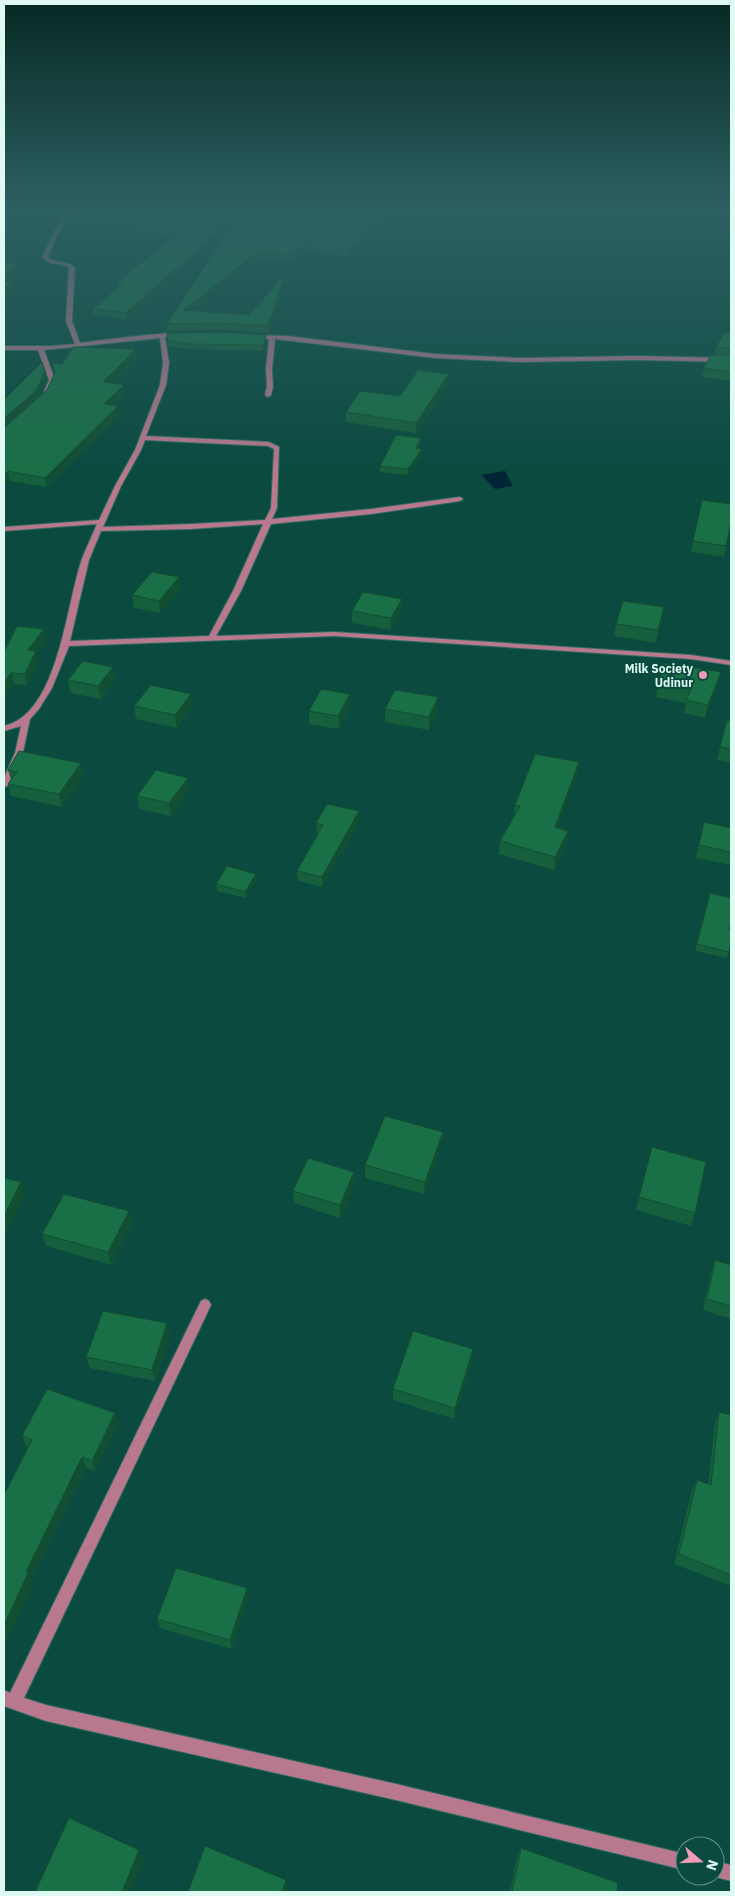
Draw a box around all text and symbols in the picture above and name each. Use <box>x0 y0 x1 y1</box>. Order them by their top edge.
place label: Milk Society Udinur <box>625 661 694 690</box>
marker: Milk Society Udinur <box>697 669 709 681</box>
north arrow <box>675 1836 725 1886</box>
text: N <box>702 1858 722 1873</box>

